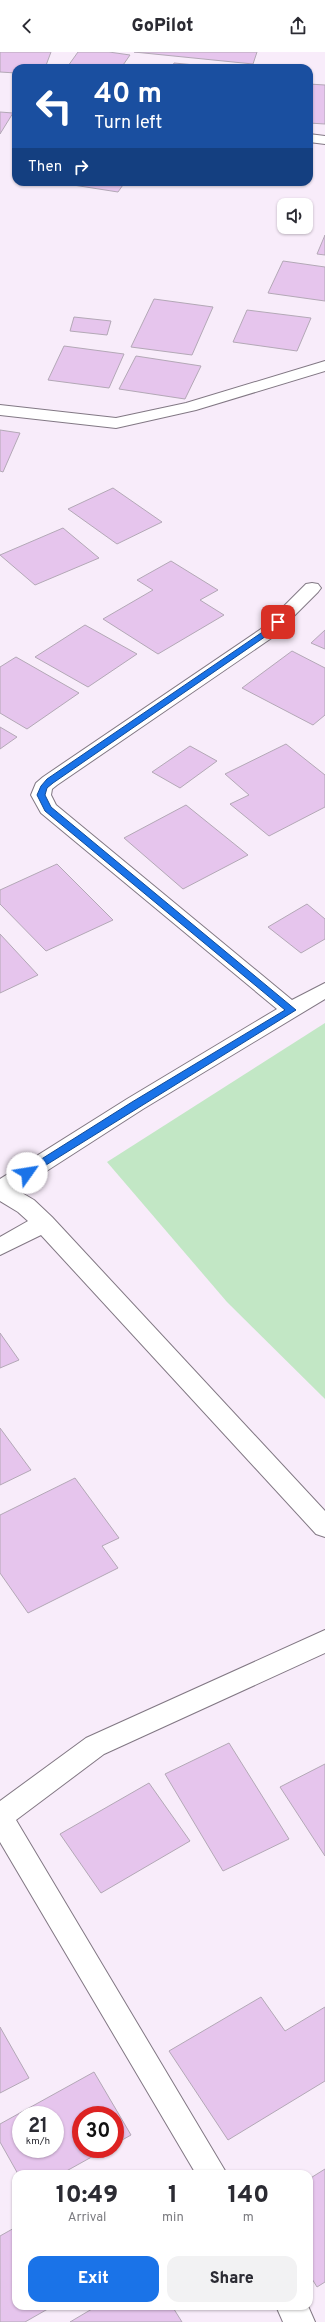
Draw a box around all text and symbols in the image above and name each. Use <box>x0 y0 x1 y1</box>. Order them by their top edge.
icon: back <box>16 15 38 37</box>
text: GoPilot <box>132 15 193 38</box>
icon: share <box>287 15 309 37</box>
text: 40 m <box>94 77 162 113</box>
icon: left <box>28 80 80 132</box>
text: Turn left <box>94 112 162 135</box>
icon: right <box>70 156 92 178</box>
text: Then <box>28 158 62 177</box>
map controls <box>277 198 313 234</box>
button: sound <box>277 198 313 234</box>
pin <box>261 605 295 639</box>
icon: arrive <box>267 611 289 633</box>
position arrow <box>6 1152 48 1194</box>
speed limit sign: 30 <box>72 2106 124 2158</box>
text: 21 <box>28 2114 48 2140</box>
text: km/h <box>26 2135 50 2148</box>
text: 10:49 <box>56 2181 118 2211</box>
text: 1 <box>168 2181 178 2211</box>
text: 140 <box>228 2181 269 2211</box>
text: Arrival <box>68 2210 106 2226</box>
text: min <box>162 2210 184 2226</box>
text: m <box>243 2210 254 2226</box>
button: Exit <box>28 2256 159 2302</box>
button: Share <box>167 2256 297 2302</box>

